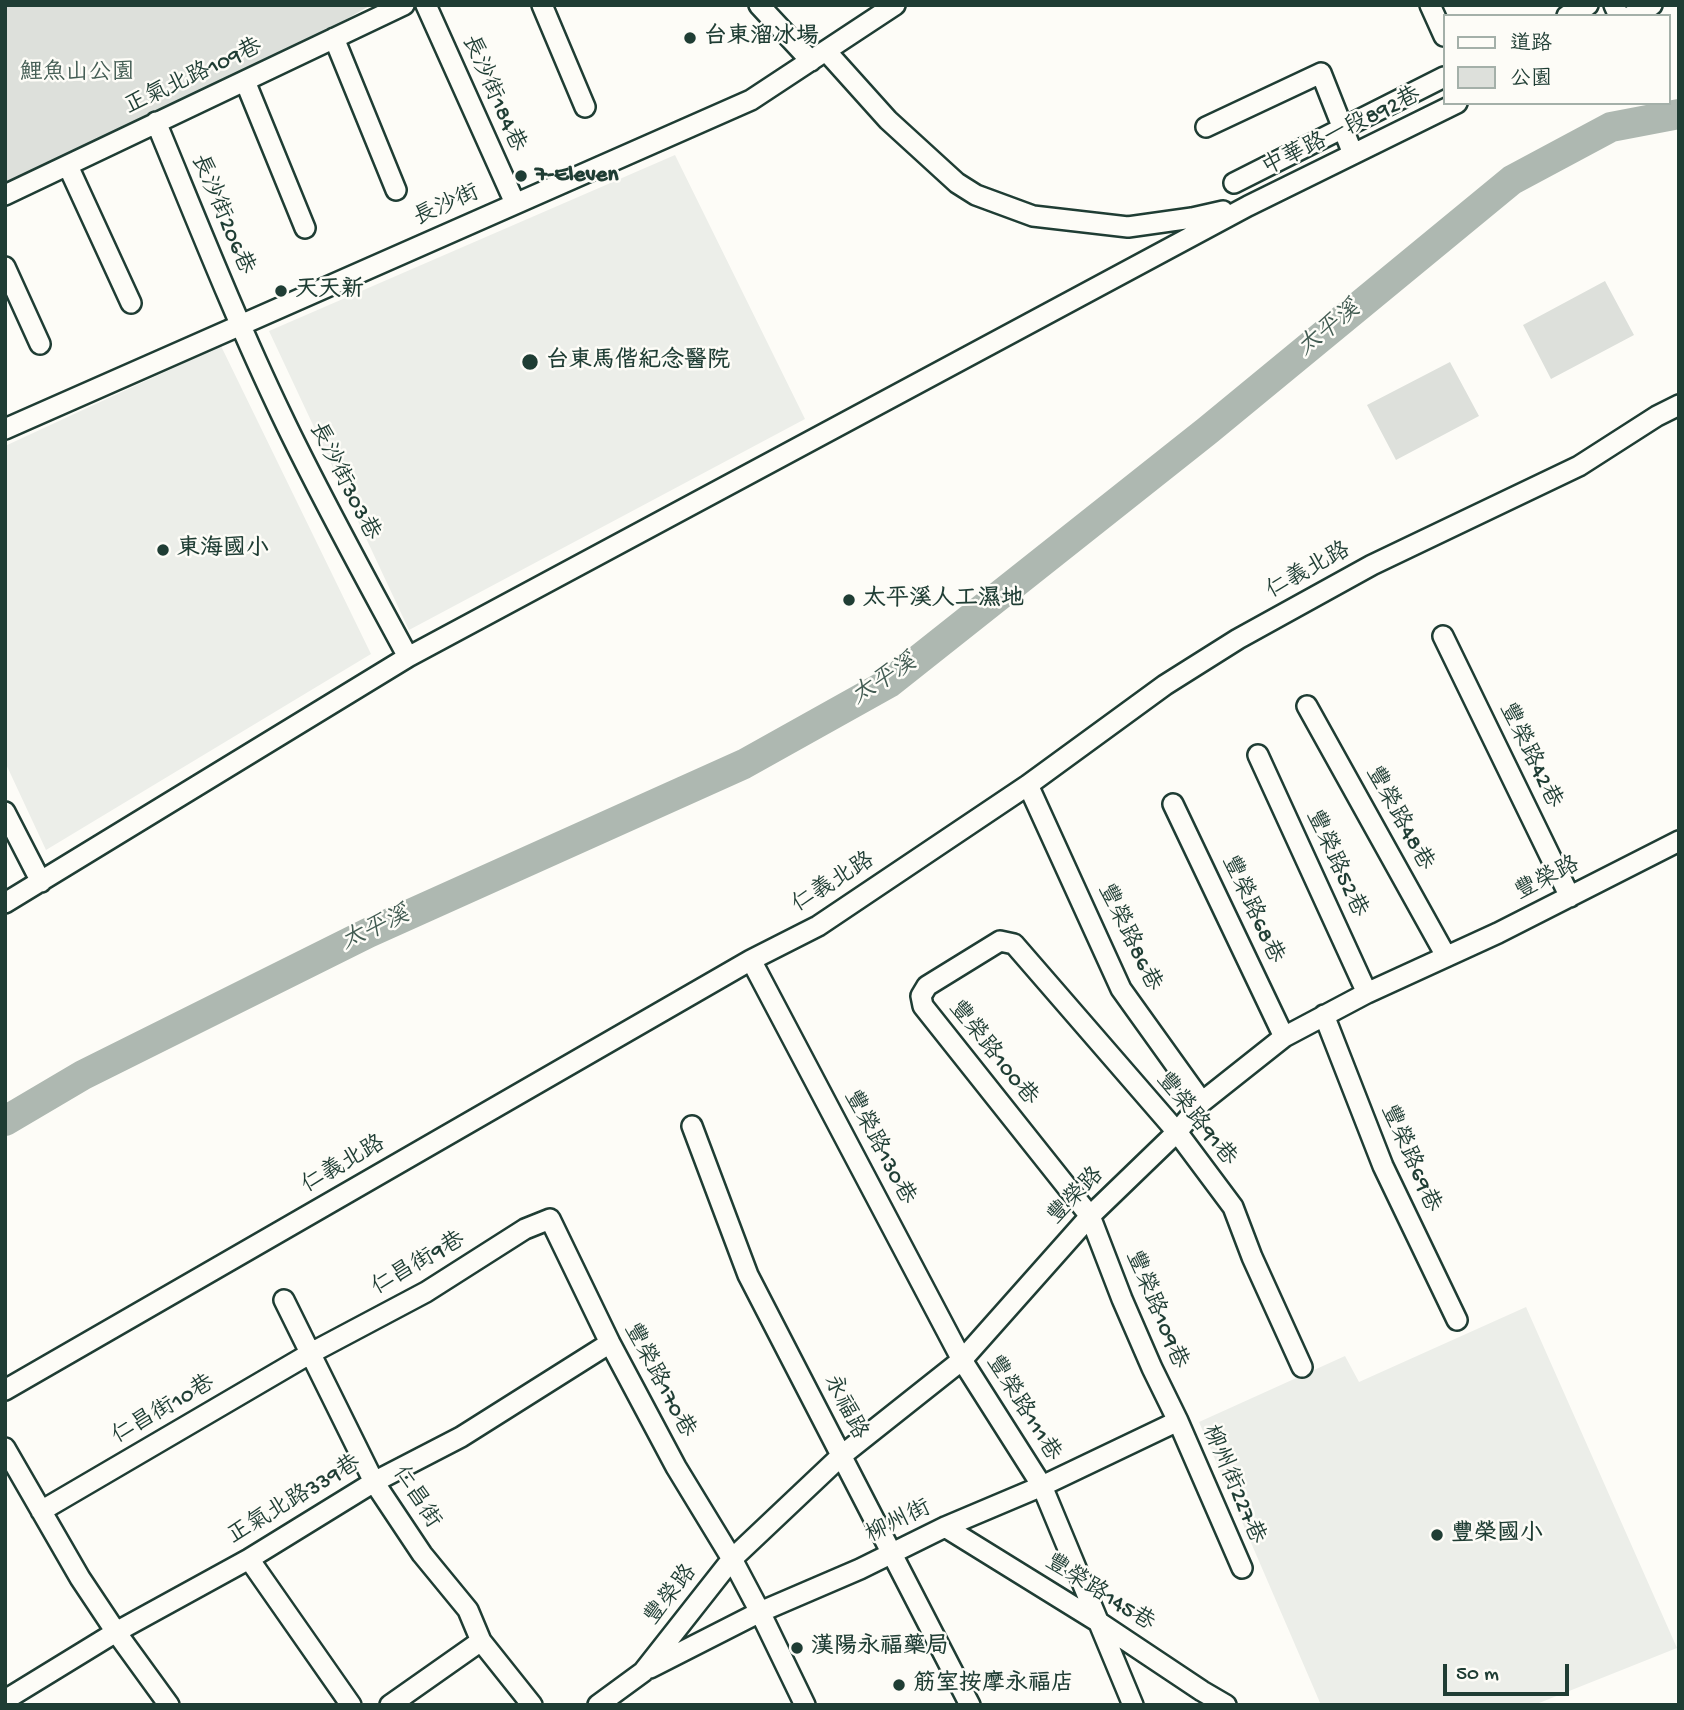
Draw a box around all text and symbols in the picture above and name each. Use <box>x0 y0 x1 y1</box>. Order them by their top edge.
legend <box>1442 14 1670 105</box>
place label: 台東溜冰場 <box>704 24 819 52</box>
marker: 台東溜冰場 <box>682 30 698 46</box>
street label: 長沙街184巷 <box>454 31 530 157</box>
text: 道路 <box>1510 33 1552 58</box>
street label: 正氣北路109巷 <box>121 34 267 122</box>
park label: 鯉魚山公園 <box>20 60 134 88</box>
text: 公園 <box>1510 68 1552 93</box>
street label: 中華路一段892巷 <box>1258 83 1426 183</box>
street label: 長沙街206巷 <box>183 151 259 279</box>
place label: 7-Eleven <box>535 162 618 190</box>
marker: 7-Eleven <box>513 168 529 184</box>
street label: 長沙街 <box>410 180 484 234</box>
place label: 天天新 <box>295 277 364 305</box>
marker: 天天新 <box>273 283 289 299</box>
water label: 太平溪 <box>1293 296 1367 364</box>
place label: 台東馬偕紀念醫院 <box>546 348 730 376</box>
marker: 台東馬偕紀念醫院 <box>520 352 540 372</box>
street label: 長沙街303巷 <box>301 418 385 546</box>
place label: 東海國小 <box>177 536 269 564</box>
street label: 仁義北路 <box>1262 538 1356 606</box>
marker: 東海國小 <box>155 542 171 558</box>
place label: 太平溪人工濕地 <box>863 586 1024 614</box>
marker: 太平溪人工濕地 <box>841 592 857 608</box>
water label: 太平溪 <box>847 649 923 713</box>
street label: 豐榮路42巷 <box>1492 699 1566 813</box>
street label: 豐榮路48巷 <box>1358 762 1438 876</box>
street label: 豐榮路52巷 <box>1298 806 1372 922</box>
street label: 仁義北路 <box>788 848 880 920</box>
street label: 豐榮路68巷 <box>1214 851 1288 969</box>
street label: 豐榮路 <box>1511 852 1585 908</box>
street label: 豐榮路86巷 <box>1090 880 1166 996</box>
water label: 太平溪 <box>337 902 415 958</box>
street label: 豐榮路100巷 <box>941 996 1043 1112</box>
street label: 豐榮路91巷 <box>1149 1067 1241 1173</box>
street label: 豐榮路130巷 <box>836 1086 920 1210</box>
street label: 豐榮路69巷 <box>1373 1101 1445 1217</box>
street label: 仁義北路 <box>297 1131 391 1201</box>
street label: 豐榮路 <box>1043 1163 1111 1231</box>
street label: 仁昌街9巷 <box>367 1227 471 1303</box>
street label: 豐榮路109巷 <box>1118 1247 1192 1373</box>
street label: 豐榮路170巷 <box>616 1319 700 1443</box>
street label: 豐榮路111巷 <box>979 1351 1065 1467</box>
street label: 仁昌街10巷 <box>108 1370 220 1452</box>
street label: 永福路 <box>816 1371 872 1445</box>
street label: 柳州街227巷 <box>1195 1421 1269 1549</box>
street label: 正氣北路339巷 <box>223 1450 367 1552</box>
street label: 仁昌街 <box>385 1462 445 1534</box>
street label: 柳州街 <box>862 1495 936 1551</box>
place label: 豐榮國小 <box>1451 1521 1543 1549</box>
marker: 豐榮國小 <box>1429 1527 1445 1543</box>
street label: 豐榮路145巷 <box>1039 1549 1159 1639</box>
street label: 豐榮路 <box>640 1560 704 1632</box>
place label: 漢陽永福藥局 <box>811 1634 949 1662</box>
marker: 漢陽永福藥局 <box>789 1640 805 1656</box>
scale bar <box>1446 1650 1572 1694</box>
text: 50 m <box>1456 1663 1499 1688</box>
place label: 筋室按摩永福店 <box>913 1671 1074 1699</box>
marker: 筋室按摩永福店 <box>891 1677 907 1693</box>

